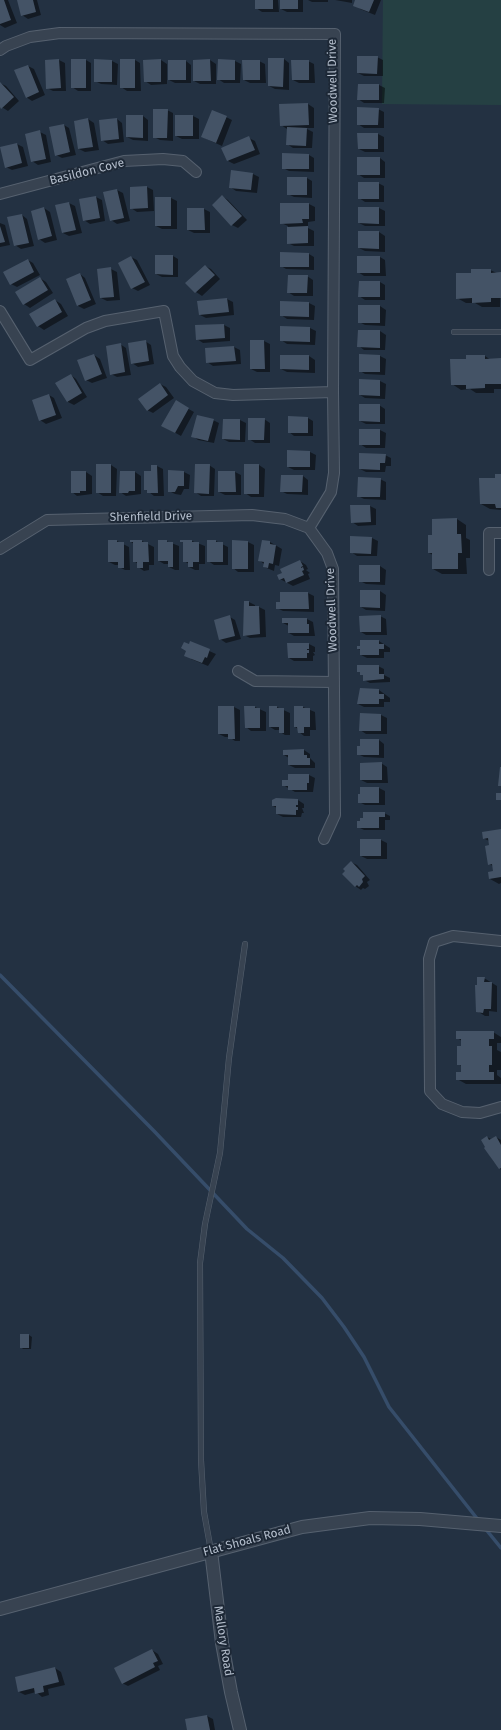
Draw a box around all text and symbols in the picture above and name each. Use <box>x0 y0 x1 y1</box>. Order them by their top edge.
street label: Woodwell Drive <box>325 39 341 123</box>
street label: Basildon Cove <box>48 156 126 188</box>
street label: Shenfield Drive <box>110 509 192 525</box>
street label: Woodwell Drive <box>323 568 341 652</box>
street label: Flat Shoals Road <box>202 1522 292 1560</box>
street label: Mallory Road <box>210 1605 236 1677</box>

